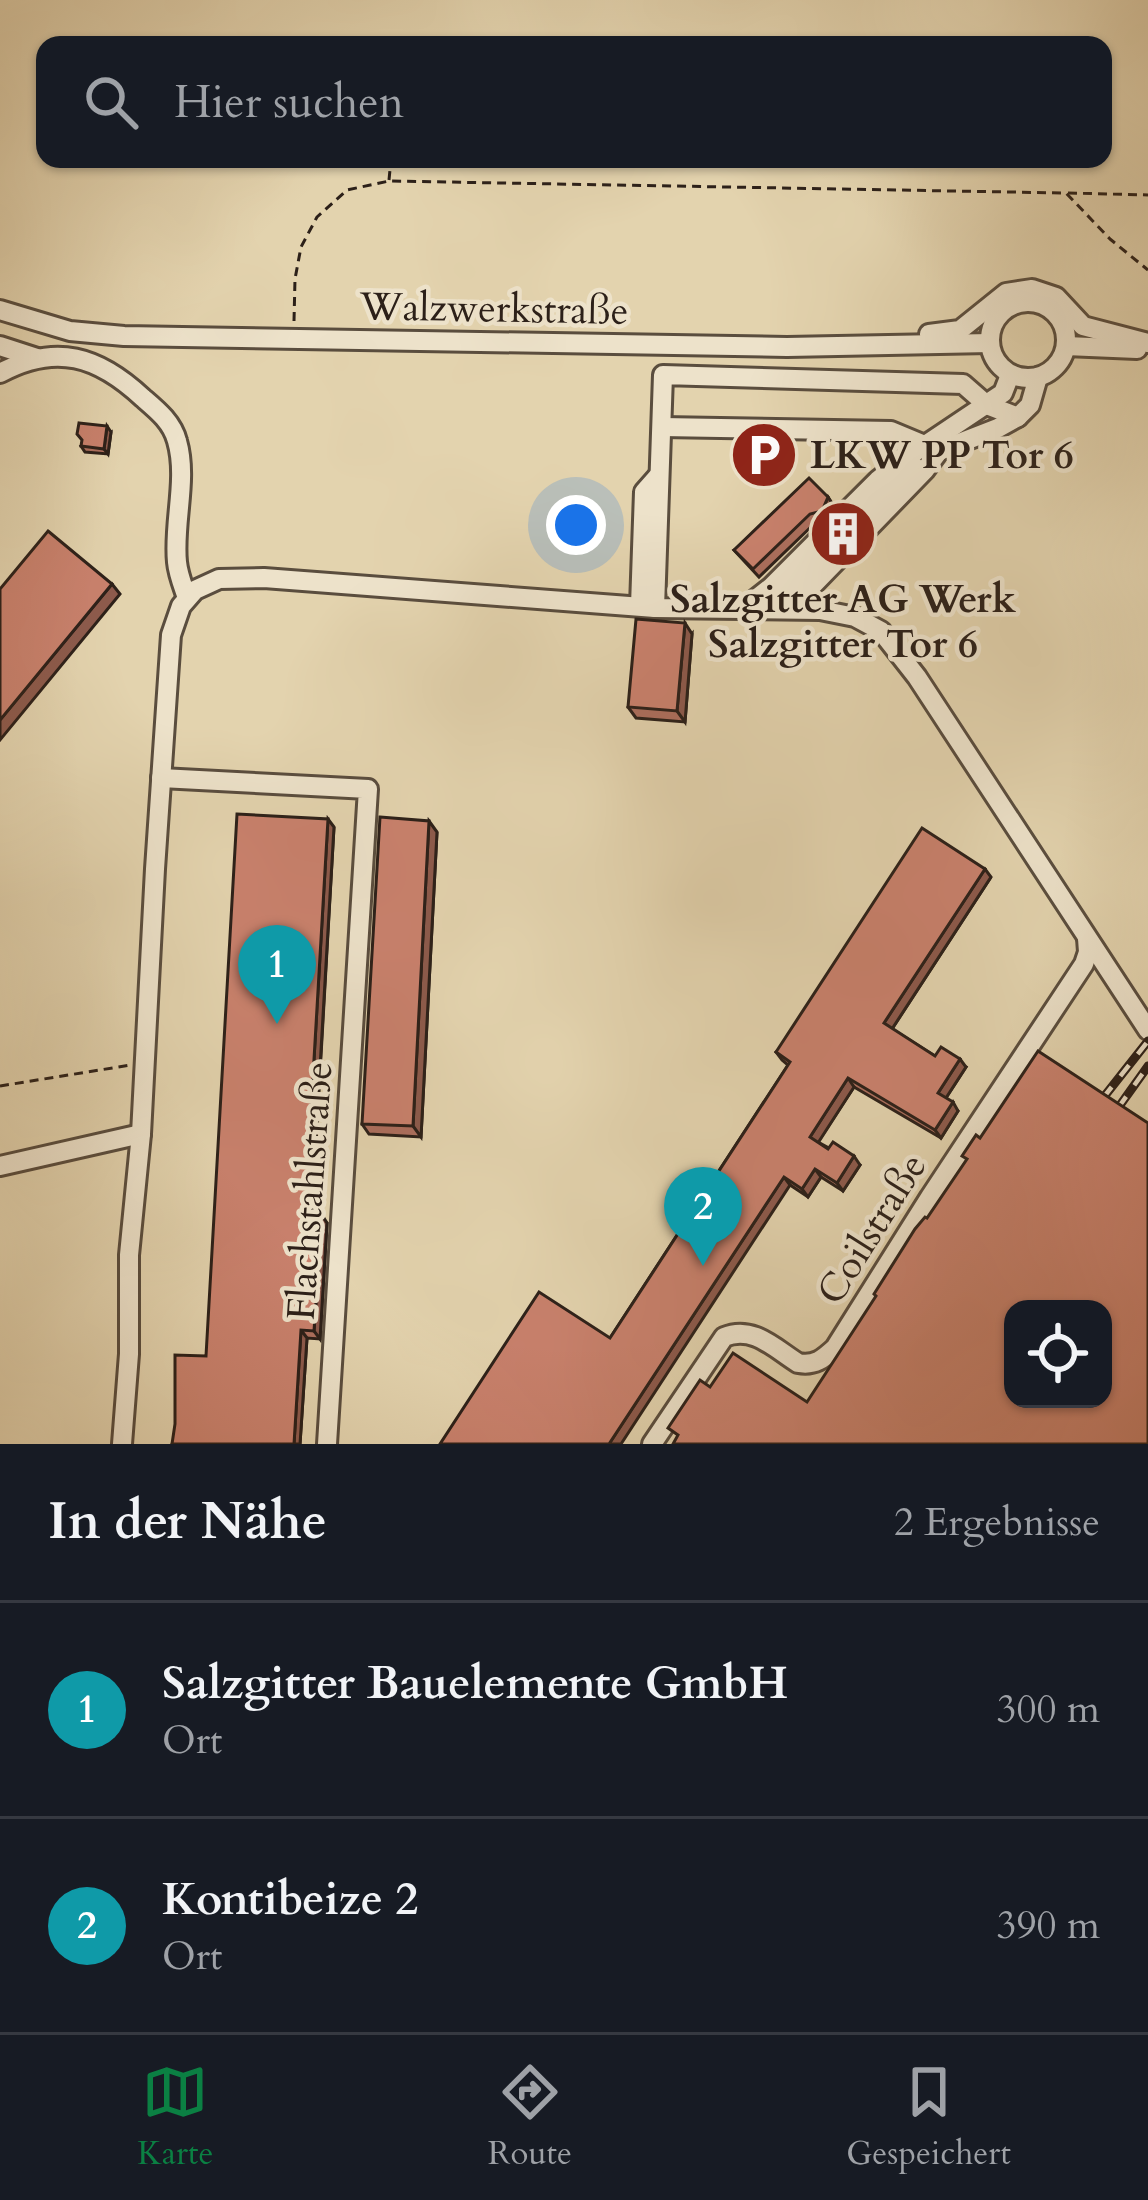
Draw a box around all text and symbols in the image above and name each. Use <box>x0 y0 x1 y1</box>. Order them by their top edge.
search box <box>36 36 1112 168</box>
icon: search <box>78 69 144 135</box>
text: Hier suchen <box>174 72 404 133</box>
street label: Walzwerkstraße <box>358 280 629 338</box>
parking icon: LKW PP Tor 6 <box>729 420 799 490</box>
place label: LKW PP Tor 6 <box>810 429 1074 482</box>
your location <box>546 495 606 555</box>
building icon: Salzgitter AG Werk Salzgitter Tor 6 <box>808 499 878 569</box>
place label: Salzgitter AG Werk Salzgitter Tor 6 <box>670 573 1017 671</box>
pin: 1 <box>238 925 316 1024</box>
street label: Flachstahlstraße <box>275 1060 345 1322</box>
street label: Coilstraße <box>805 1143 939 1315</box>
pin: 2 <box>664 1167 742 1266</box>
map controls <box>1004 1300 1112 1408</box>
button: locate <box>1004 1300 1112 1408</box>
text: In der Nähe <box>48 1487 327 1557</box>
text: 2 Ergebnisse <box>894 1496 1100 1549</box>
text: Salzgitter Bauelemente GmbH <box>162 1653 788 1714</box>
text: 1 <box>77 1683 97 1736</box>
text: 300 m <box>997 1683 1100 1736</box>
text: Ort <box>162 1714 222 1767</box>
text: Kontibeize 2 <box>162 1869 418 1930</box>
text: 2 <box>77 1899 97 1952</box>
text: 390 m <box>997 1899 1100 1952</box>
text: Ort <box>162 1930 222 1983</box>
tab: Karte <box>137 2059 213 2176</box>
tab: Route <box>488 2059 572 2176</box>
tab: Gespeichert <box>846 2059 1011 2176</box>

